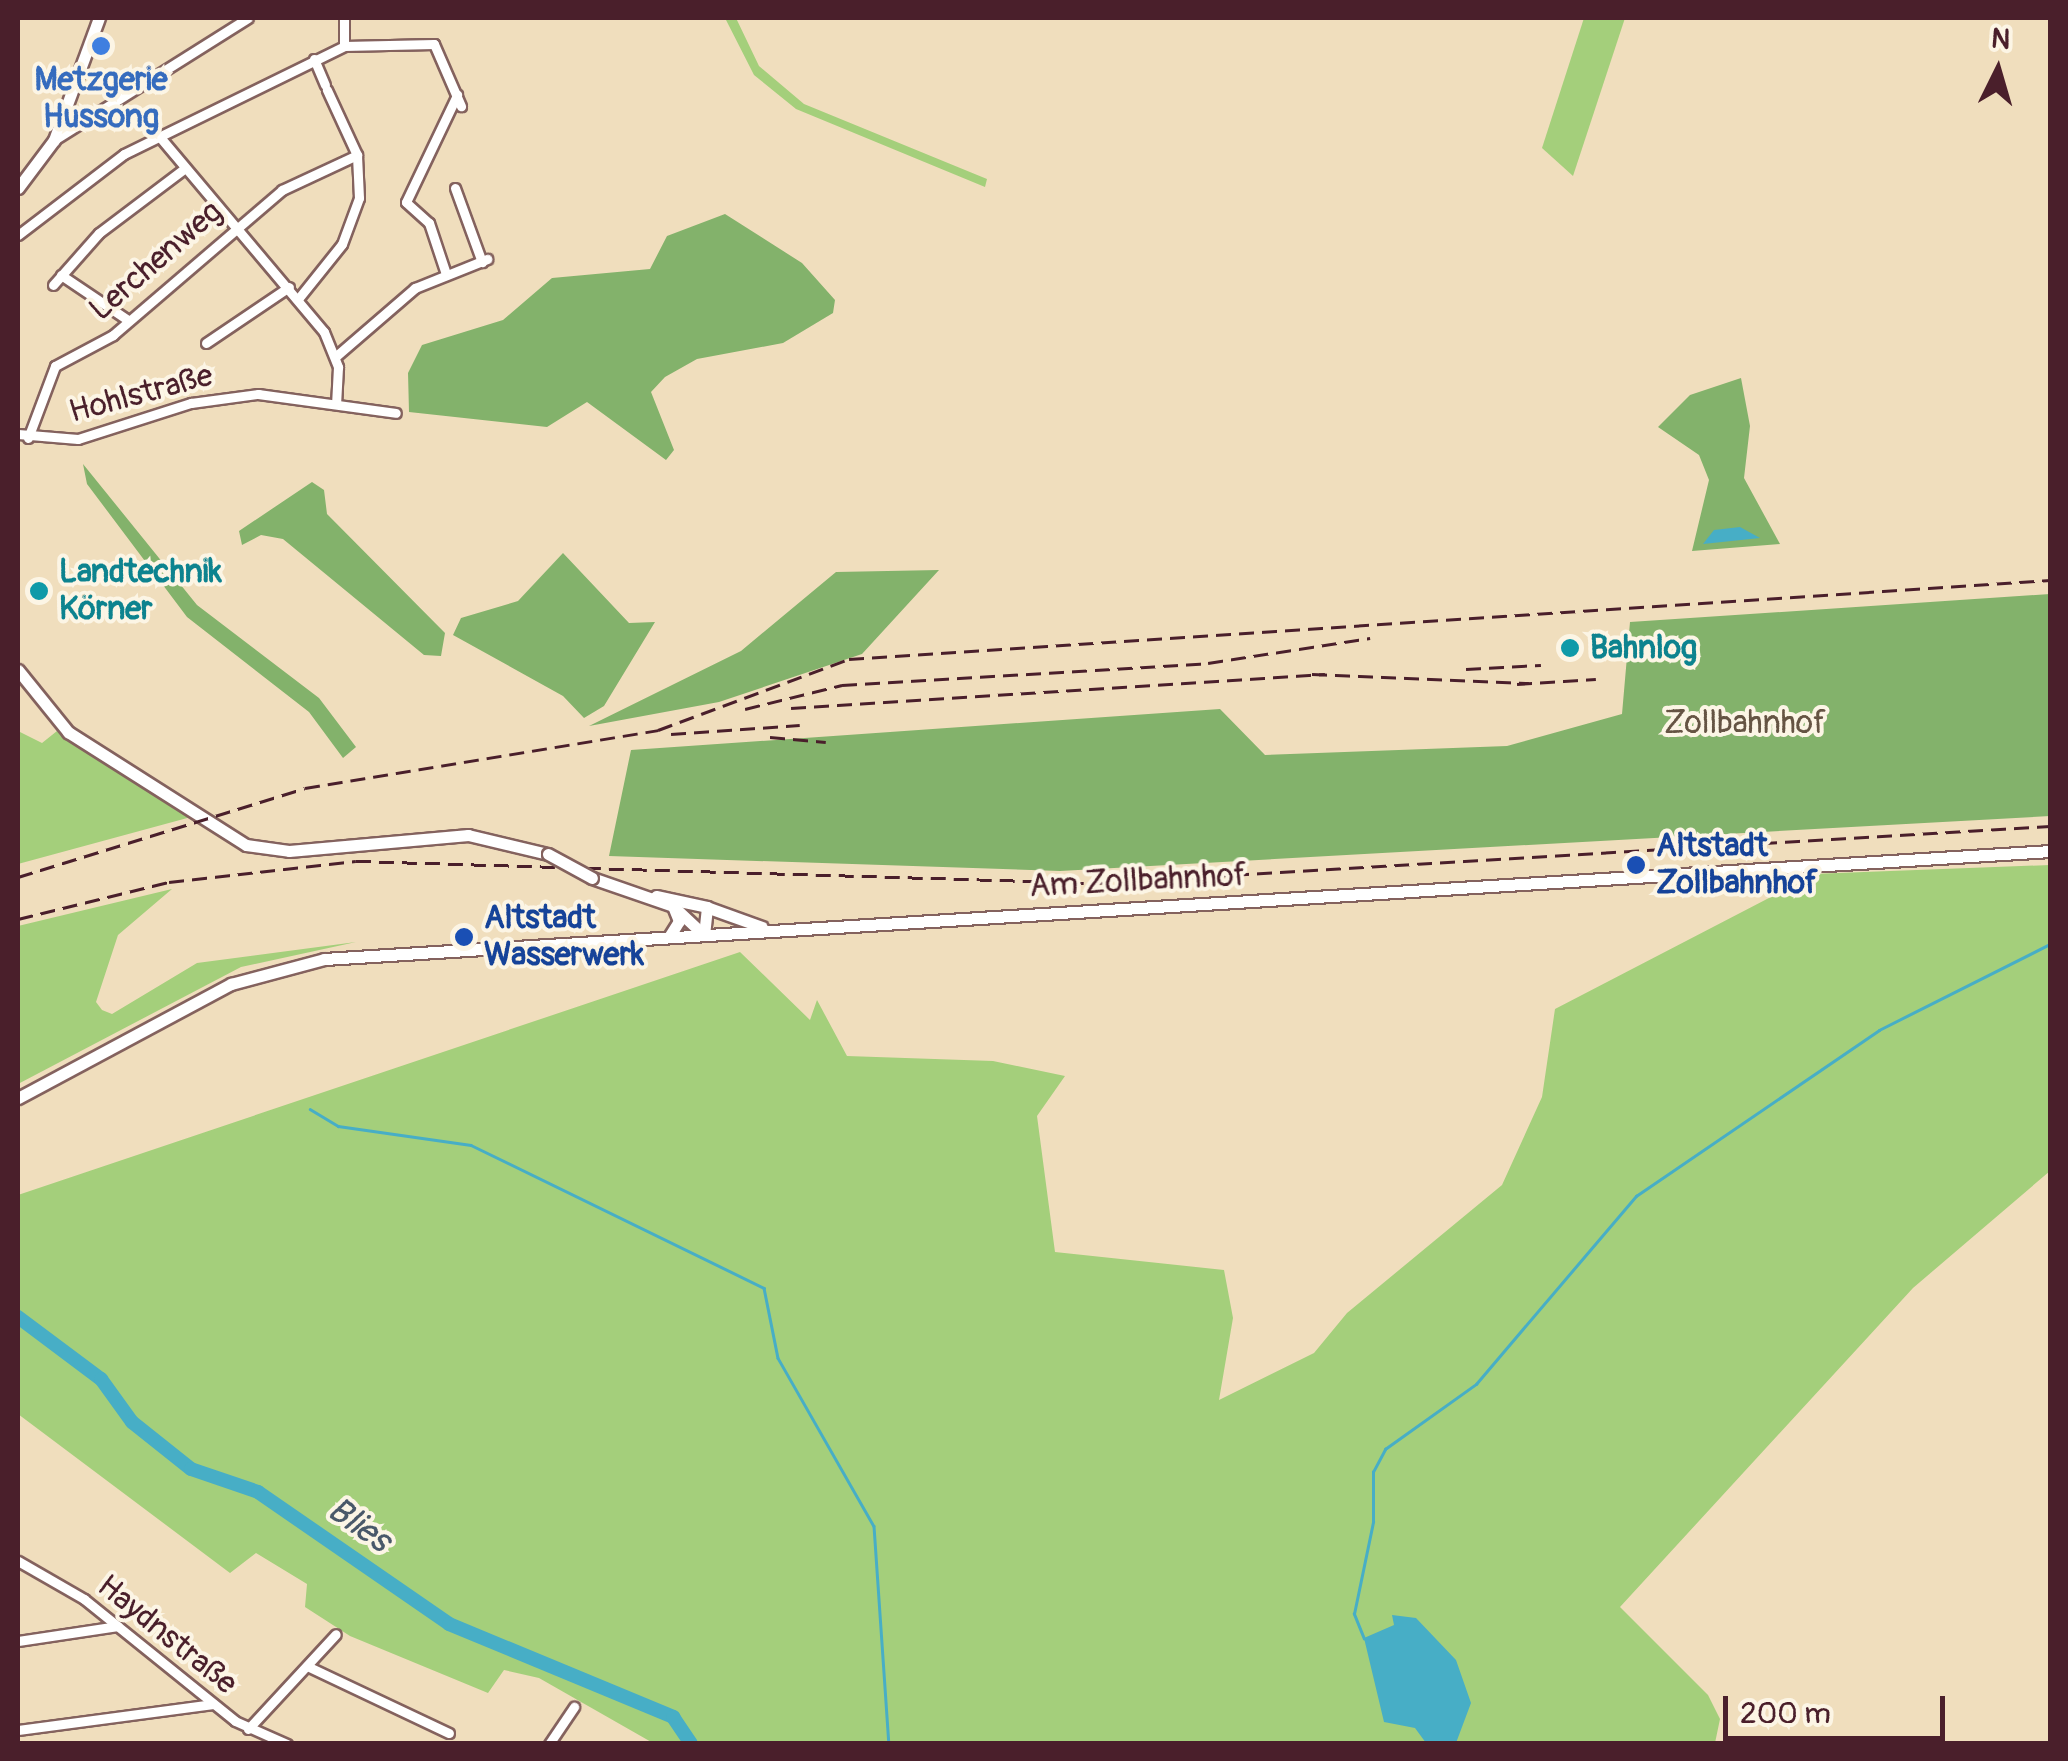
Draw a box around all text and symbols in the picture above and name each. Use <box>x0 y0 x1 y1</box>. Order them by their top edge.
north arrow <box>1948 20 2048 120</box>
text: N <box>1990 21 2012 58</box>
marker: Metzgerie Hussong <box>90 35 112 57</box>
place label: Metzgerie Hussong <box>34 62 168 137</box>
street label: Lerchenweg <box>82 193 230 329</box>
street label: Hohlstraße <box>65 356 217 432</box>
place label: Landtechnik Körner <box>59 554 222 629</box>
marker: Landtechnik Körner <box>28 580 50 602</box>
place label: Bahnlog <box>1590 629 1697 667</box>
marker: Bahnlog <box>1559 637 1581 659</box>
park label: Zollbahnhof <box>1664 704 1826 742</box>
place label: Altstadt Zollbahnhof <box>1656 828 1818 903</box>
marker: Altstadt Zollbahnhof <box>1625 854 1647 876</box>
street label: Am Zollbahnhof <box>1028 856 1248 906</box>
place label: Altstadt Wasserwerk <box>484 900 644 975</box>
marker: Altstadt Wasserwerk <box>453 926 475 948</box>
water label: Blies <box>319 1489 399 1561</box>
street label: Haydnstraße <box>89 1567 245 1703</box>
scale bar <box>1728 1676 1950 1738</box>
text: 200 m <box>1740 1695 1831 1732</box>

